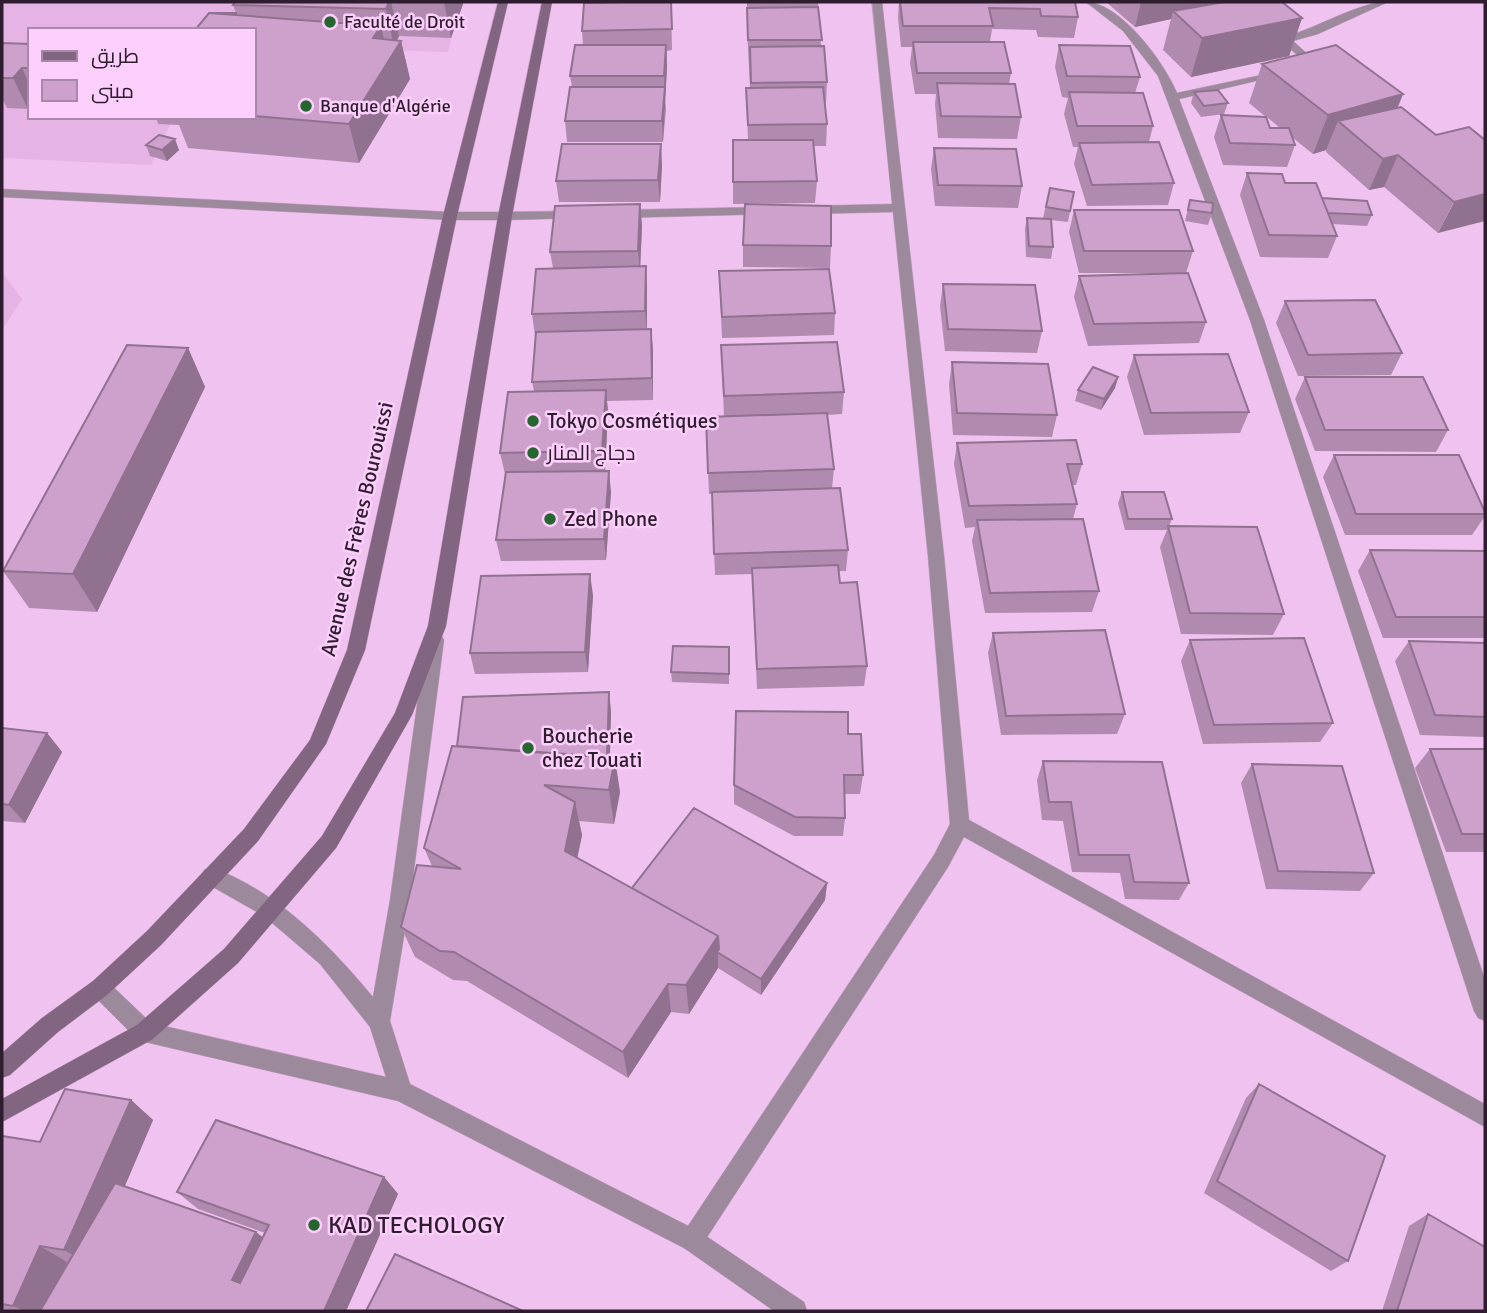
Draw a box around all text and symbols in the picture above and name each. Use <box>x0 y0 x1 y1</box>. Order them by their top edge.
place label: Faculté de Droit <box>344 11 465 33</box>
marker: Faculté de Droit <box>322 14 338 30</box>
legend <box>28 28 256 119</box>
text: طريق <box>91 43 139 69</box>
text: مبنى <box>91 78 134 104</box>
place label: Banque d'Algérie <box>320 95 451 117</box>
marker: Banque d'Algérie <box>298 98 314 114</box>
street label: Avenue des Frères Bourouissi <box>315 399 399 659</box>
place label: Tokyo Cosmétiques <box>547 408 717 434</box>
marker: Tokyo Cosmétiques <box>525 413 541 429</box>
place label: دجاج المنار <box>546 440 635 467</box>
marker: دجاج المنار <box>525 445 541 461</box>
place label: Zed Phone <box>564 506 658 532</box>
marker: Zed Phone <box>542 511 558 527</box>
place label: Boucherie chez Touati <box>542 723 642 773</box>
marker: Boucherie chez Touati <box>520 740 536 756</box>
place label: KAD TECHOLOGY <box>328 1210 505 1240</box>
marker: KAD TECHOLOGY <box>306 1217 322 1233</box>

